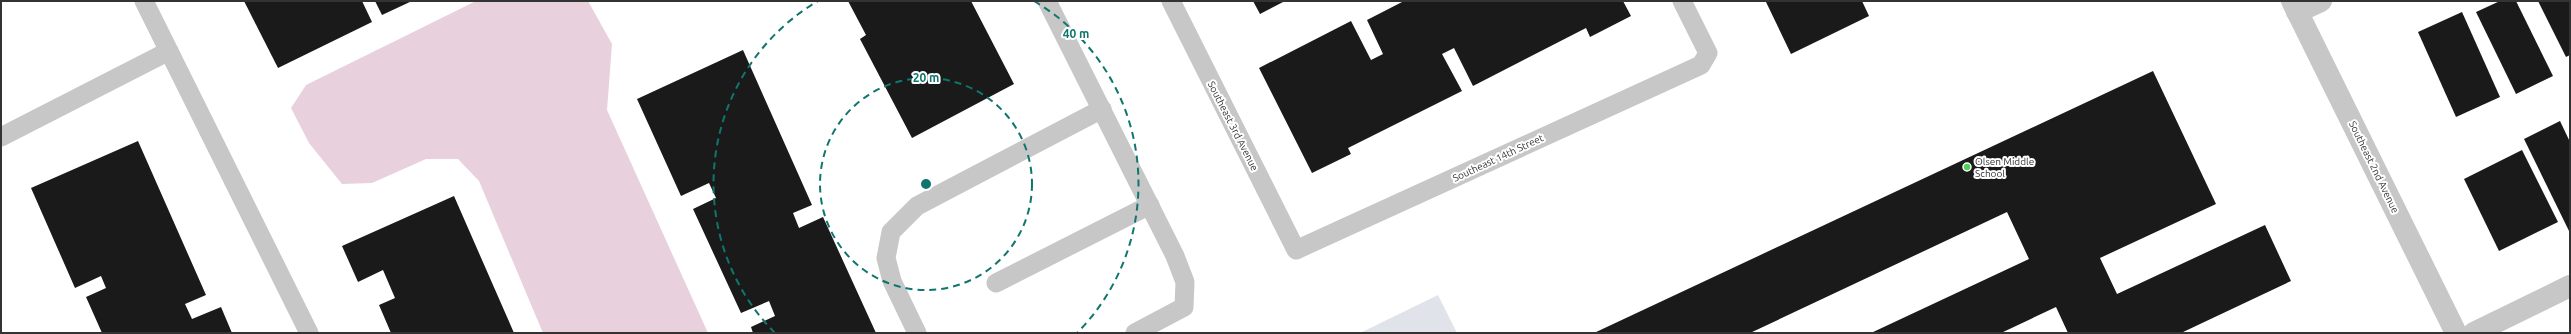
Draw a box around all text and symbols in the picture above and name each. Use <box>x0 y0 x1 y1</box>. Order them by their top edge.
text: 40 m <box>1063 27 1089 40</box>
text: 20 m <box>913 71 939 84</box>
street label: Southeast 3rd Avenue <box>1206 79 1260 173</box>
street label: Southeast 2nd Avenue <box>2347 119 2401 215</box>
street label: Southeast 14th Street <box>1451 132 1545 184</box>
place label: Olsen Middle School <box>1975 156 2034 179</box>
marker: Olsen Middle School <box>1962 162 1972 172</box>
centre of rings <box>919 177 933 191</box>

